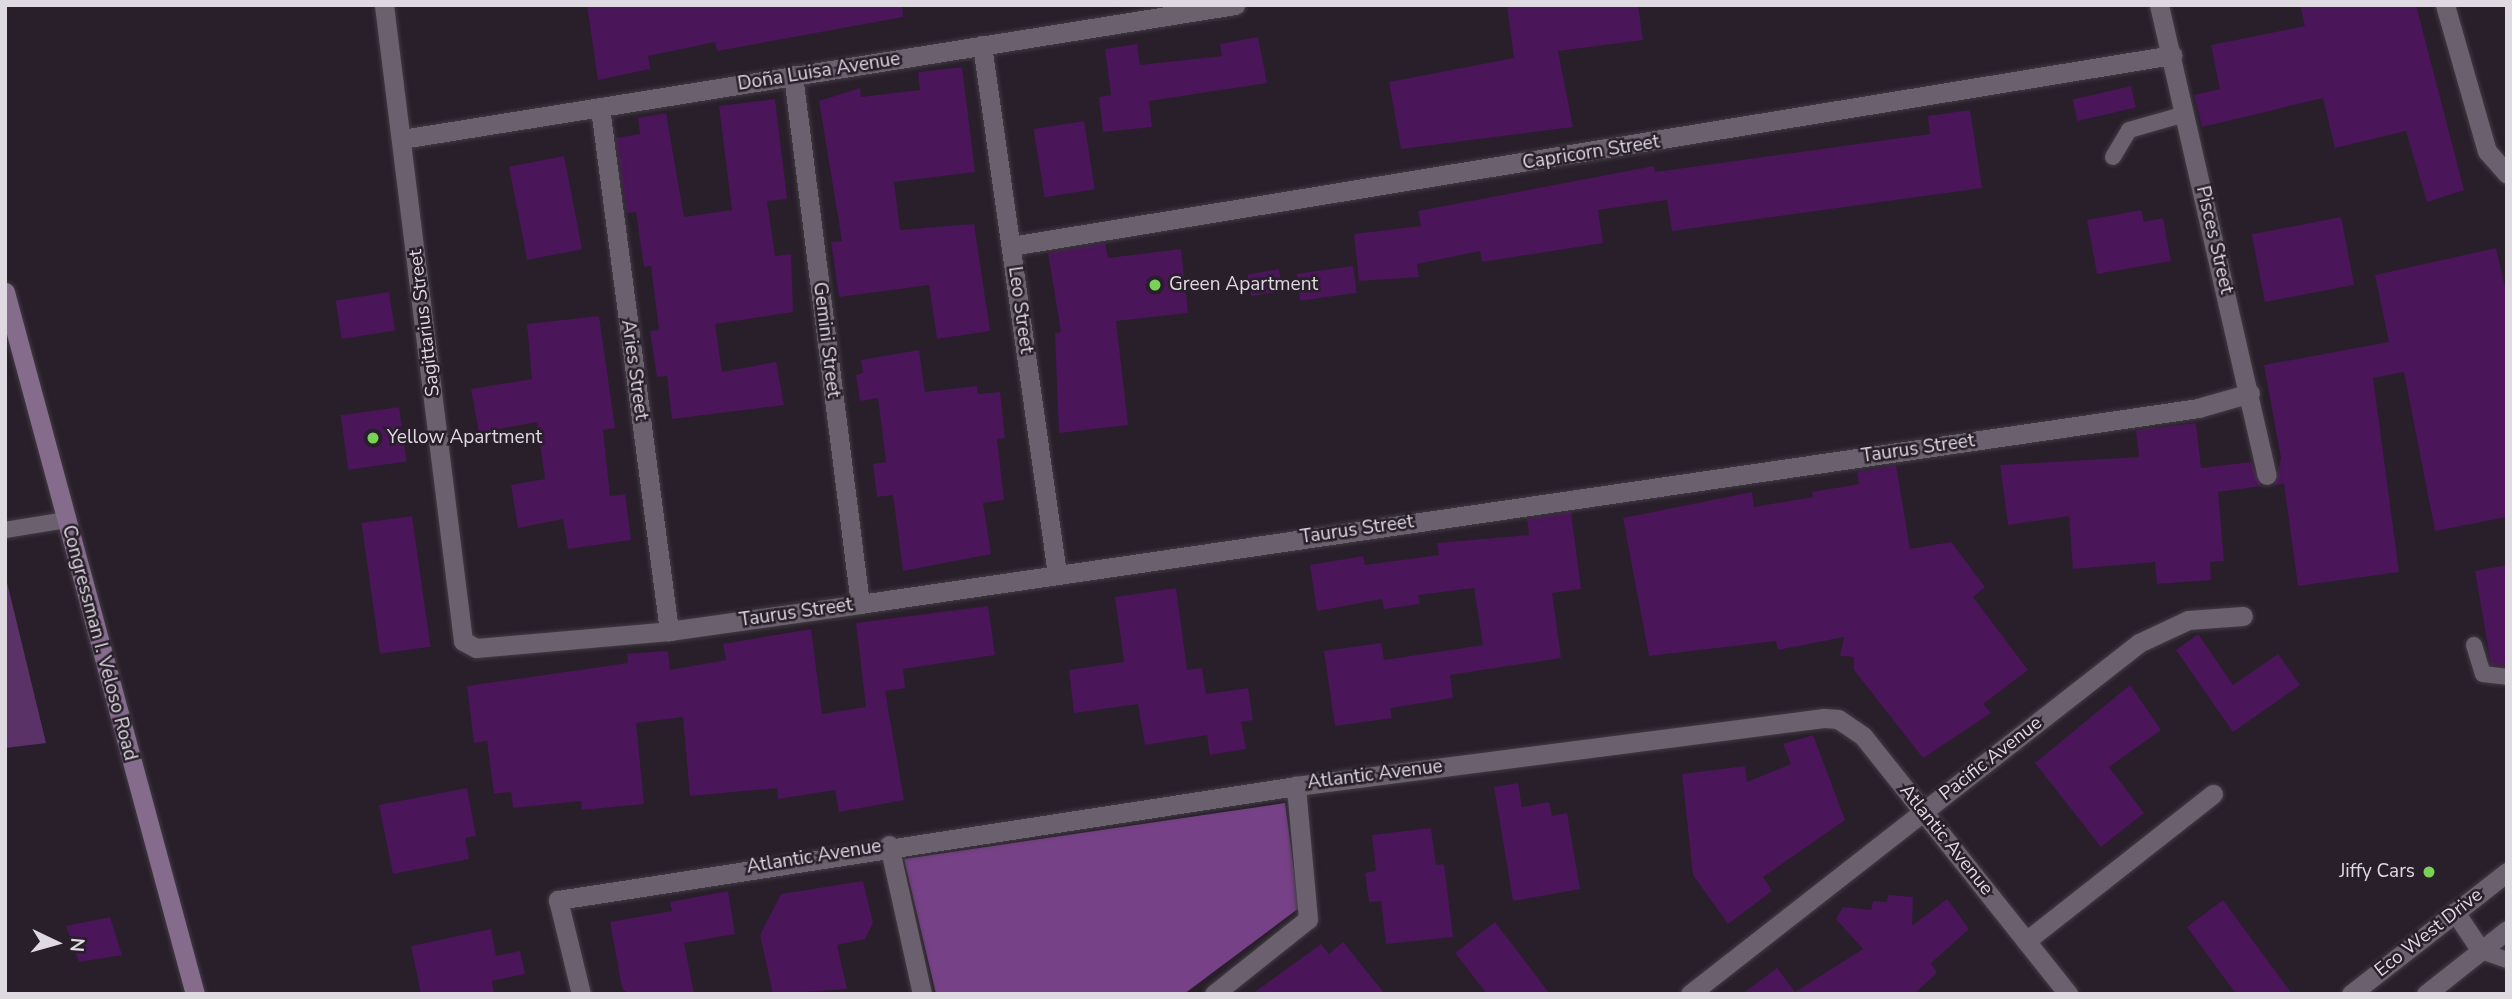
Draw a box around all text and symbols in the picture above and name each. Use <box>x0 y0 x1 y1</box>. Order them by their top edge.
street label: Doña Luisa Avenue <box>736 48 902 96</box>
street label: Capricorn Street <box>1521 131 1661 175</box>
street label: Pisces Street <box>2191 184 2237 296</box>
street label: Sagittarius Street <box>405 248 445 398</box>
street label: Leo Street <box>1003 265 1037 355</box>
place label: Green Apartment <box>1169 274 1318 296</box>
marker: Green Apartment <box>1147 277 1163 293</box>
street label: Gemini Street <box>808 281 844 399</box>
street label: Aries Street <box>616 318 652 422</box>
place label: Yellow Apartment <box>387 427 542 449</box>
marker: Yellow Apartment <box>365 430 381 446</box>
street label: Taurus Street <box>1860 430 1976 468</box>
street label: Taurus Street <box>1299 511 1415 549</box>
street label: Congressman I. Veloso Road <box>57 523 141 763</box>
street label: Taurus Street <box>738 594 854 632</box>
street label: Pacific Avenue <box>1935 712 2047 806</box>
street label: Atlantic Avenue <box>1306 755 1444 795</box>
street label: Atlantic Avenue <box>1894 780 1998 900</box>
street label: Atlantic Avenue <box>745 835 883 879</box>
place label: Jiffy Cars <box>2339 861 2415 883</box>
marker: Jiffy Cars <box>2421 864 2437 880</box>
street label: Eco West Drive <box>2371 884 2487 982</box>
north arrow <box>21 908 91 978</box>
text: N <box>63 937 90 953</box>

